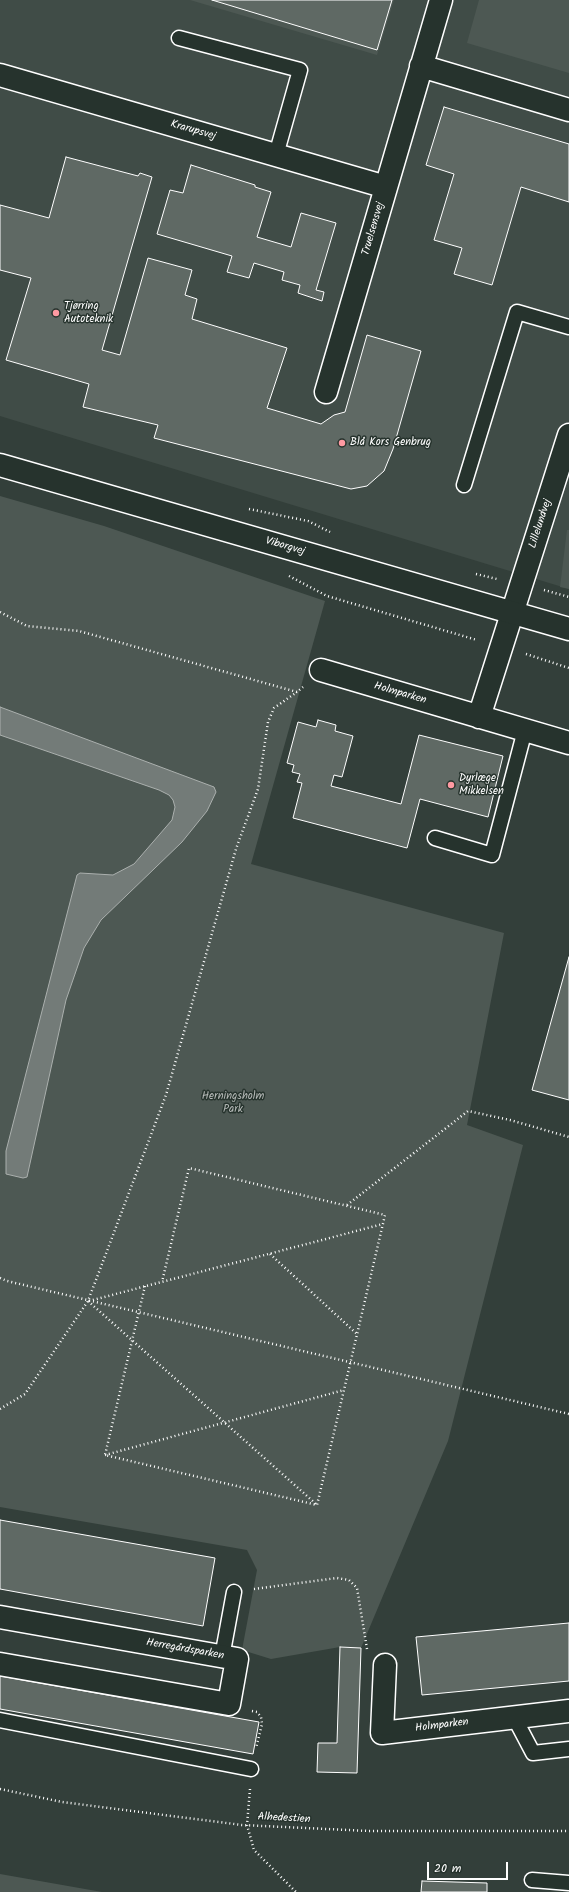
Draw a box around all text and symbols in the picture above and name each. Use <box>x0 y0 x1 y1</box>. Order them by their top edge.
street label: Krarupsvej <box>169 118 217 144</box>
street label: Truelsensvej <box>360 201 388 257</box>
place label: Tjørring Autoteknik <box>64 300 113 326</box>
marker: Tjørring Autoteknik <box>51 308 61 318</box>
place label: Blå Kors Genbrug <box>350 436 431 450</box>
marker: Blå Kors Genbrug <box>337 438 347 448</box>
street label: Lillelundvej <box>527 498 555 550</box>
street label: Viborgvej <box>264 535 306 559</box>
street label: Holmparken <box>372 680 428 708</box>
place label: Dyrlæge Mikkelsen <box>459 772 504 798</box>
marker: Dyrlæge Mikkelsen <box>446 780 456 790</box>
park label: Herningsholm Park <box>202 1090 264 1116</box>
street label: Herregårdsparken <box>145 1637 225 1663</box>
street label: Holmparken <box>414 1716 470 1736</box>
street label: Alhedestien <box>257 1811 311 1827</box>
scale bar <box>429 1854 510 1880</box>
text: 20 m <box>434 1859 461 1878</box>

